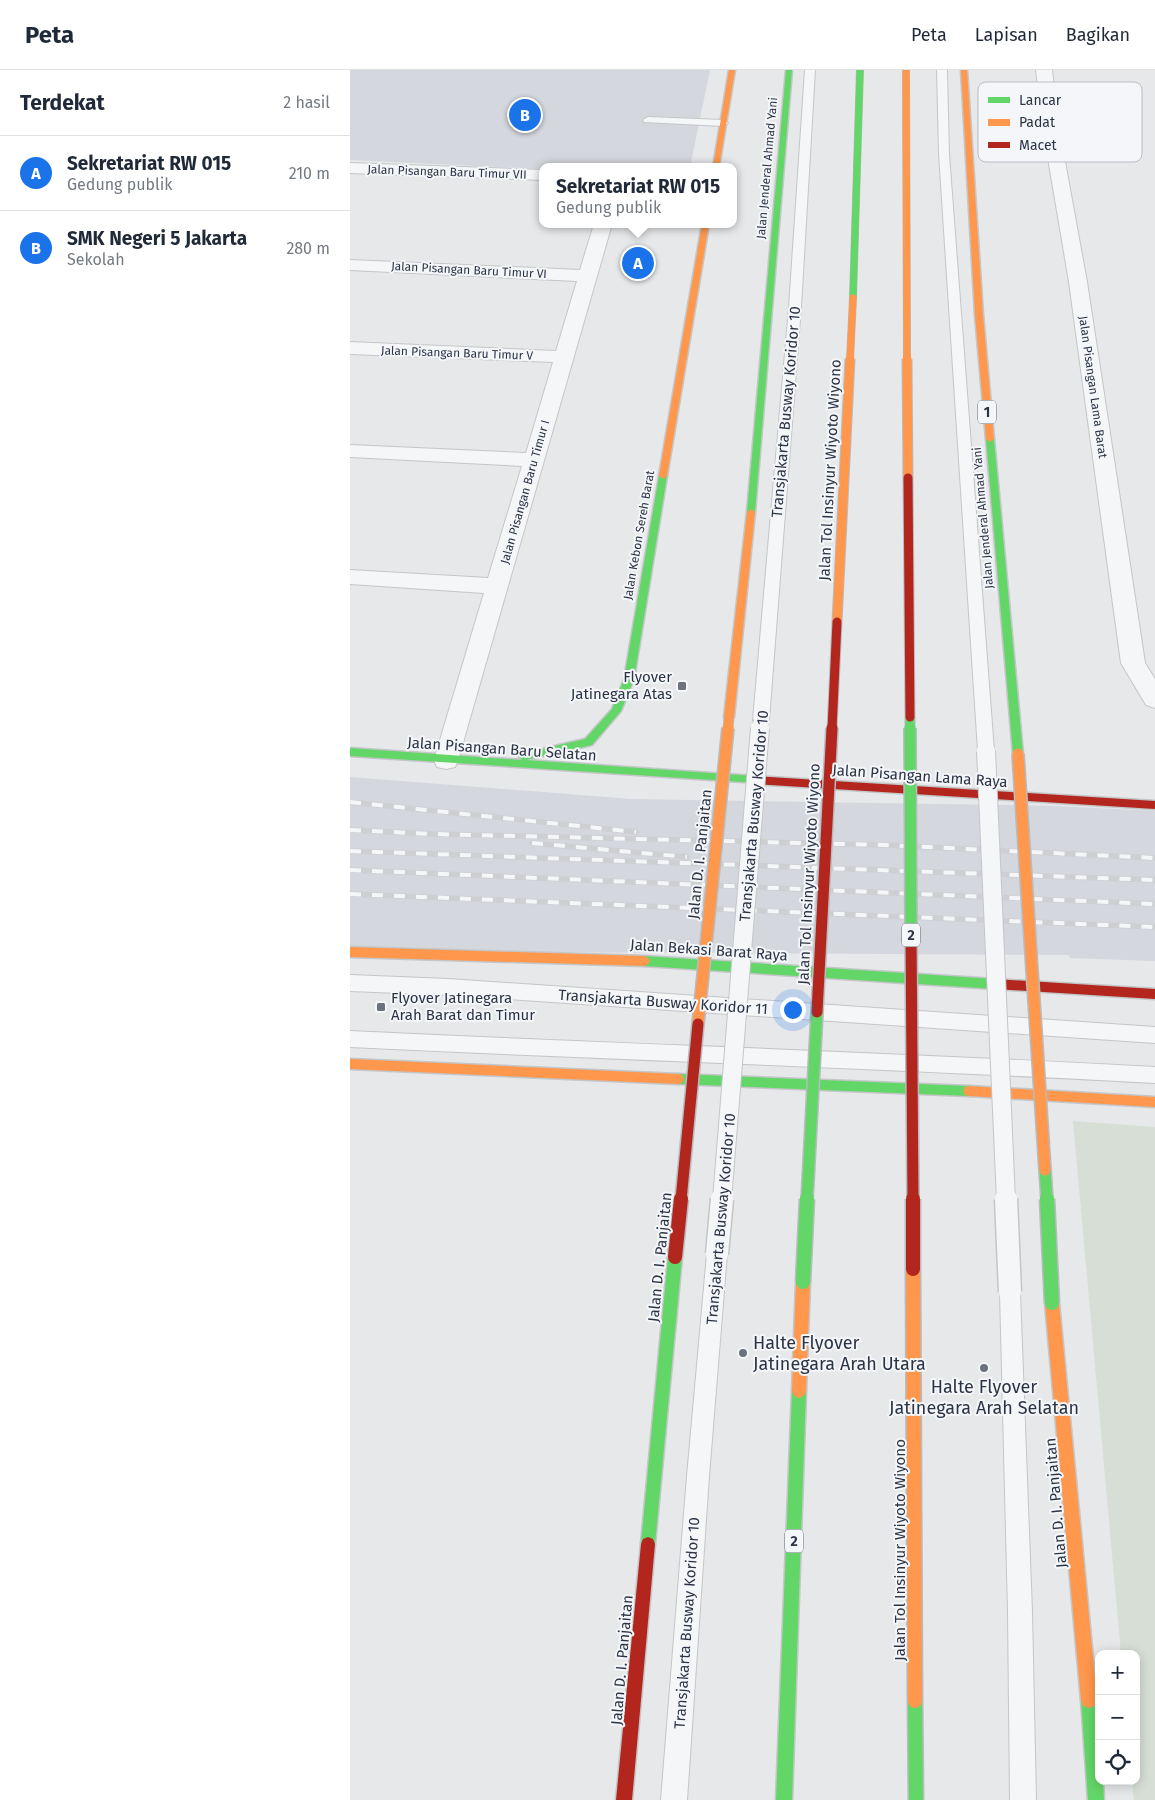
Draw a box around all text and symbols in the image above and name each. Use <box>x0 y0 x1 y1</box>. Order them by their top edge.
text: Peta <box>25 21 74 49</box>
text: Peta <box>911 24 947 46</box>
text: Lapisan <box>975 24 1038 46</box>
text: Bagikan <box>1066 24 1130 46</box>
legend <box>978 82 1142 162</box>
text: Terdekat <box>20 90 105 116</box>
text: Lancar <box>1019 92 1062 109</box>
text: 2 hasil <box>283 93 330 112</box>
pin: B <box>509 96 541 134</box>
street label: Jalan Jenderal Ahmad Yani <box>754 97 780 239</box>
text: Padat <box>1019 114 1056 131</box>
text: Macet <box>1019 137 1058 154</box>
text: Sekretariat RW 015 <box>67 152 231 175</box>
street label: Jalan Pisangan Baru Timur VII <box>367 162 527 182</box>
popup <box>539 163 737 228</box>
text: A <box>31 164 41 183</box>
text: 210 m <box>289 164 330 183</box>
text: Gedung publik <box>67 175 172 194</box>
text: Sekretariat RW 015 <box>556 175 720 198</box>
text: Gedung publik <box>556 198 661 217</box>
text: SMK Negeri 5 Jakarta <box>67 227 247 250</box>
text: B <box>31 239 41 258</box>
text: 280 m <box>286 239 330 258</box>
pin: A <box>622 244 654 282</box>
text: Sekolah <box>67 250 125 269</box>
street label: Jalan Pisangan Baru Timur VI <box>391 259 547 281</box>
street label: Transjakarta Busway Koridor 10 <box>768 306 804 518</box>
street label: Jalan Pisangan Lama Barat <box>1076 315 1110 460</box>
street label: Jalan Pisangan Baru Timur V <box>381 343 534 363</box>
street label: Jalan Tol Insinyur Wiyoto Wiyono <box>815 359 845 581</box>
road number: 1 <box>978 401 996 424</box>
street label: Jalan Pisangan Baru Timur I <box>498 418 552 566</box>
street label: Jalan Jenderal Ahmad Yani <box>970 447 996 589</box>
street label: Jalan Kebon Sereh Barat <box>621 469 657 601</box>
place label: Flyover Jatinegara Atas <box>571 668 672 703</box>
marker: Flyover Jatinegara Atas <box>676 680 688 692</box>
street label: Transjakarta Busway Koridor 10 <box>736 710 772 922</box>
street label: Jalan Pisangan Baru Selatan <box>407 733 597 765</box>
street label: Jalan Pisangan Lama Raya <box>832 761 1008 791</box>
street label: Jalan Tol Insinyur Wiyoto Wiyono <box>794 763 824 985</box>
street label: Jalan D. I. Panjaitan <box>684 788 716 920</box>
road number: 2 <box>902 924 920 946</box>
street label: Jalan Bekasi Barat Raya <box>630 936 788 964</box>
street label: Transjakarta Busway Koridor 11 <box>558 986 768 1018</box>
place label: Flyover Jatinegara Arah Barat dan Timur <box>391 989 535 1024</box>
your location <box>780 997 806 1023</box>
marker: Flyover Jatinegara Arah Barat dan Timur <box>375 1001 387 1013</box>
street label: Transjakarta Busway Koridor 10 <box>703 1113 739 1325</box>
street label: Jalan D. I. Panjaitan <box>644 1191 676 1323</box>
place label: Halte Flyover Jatinegara Arah Utara <box>753 1332 926 1375</box>
marker: Halte Flyover Jatinegara Arah Utara <box>737 1347 749 1359</box>
marker: Halte Flyover Jatinegara Arah Selatan <box>978 1362 990 1374</box>
place label: Halte Flyover Jatinegara Arah Selatan <box>889 1376 1079 1419</box>
street label: Jalan D. I. Panjaitan <box>1041 1437 1071 1569</box>
street label: Jalan Tol Insinyur Wiyoto Wiyono <box>891 1439 909 1661</box>
street label: Transjakarta Busway Koridor 10 <box>671 1517 703 1729</box>
road number: 2 <box>785 1530 803 1552</box>
street label: Jalan D. I. Panjaitan <box>607 1594 637 1726</box>
map controls <box>1095 1650 1140 1785</box>
button: + <box>1095 1650 1140 1695</box>
button: − <box>1095 1695 1140 1740</box>
button: locate <box>1095 1740 1140 1785</box>

